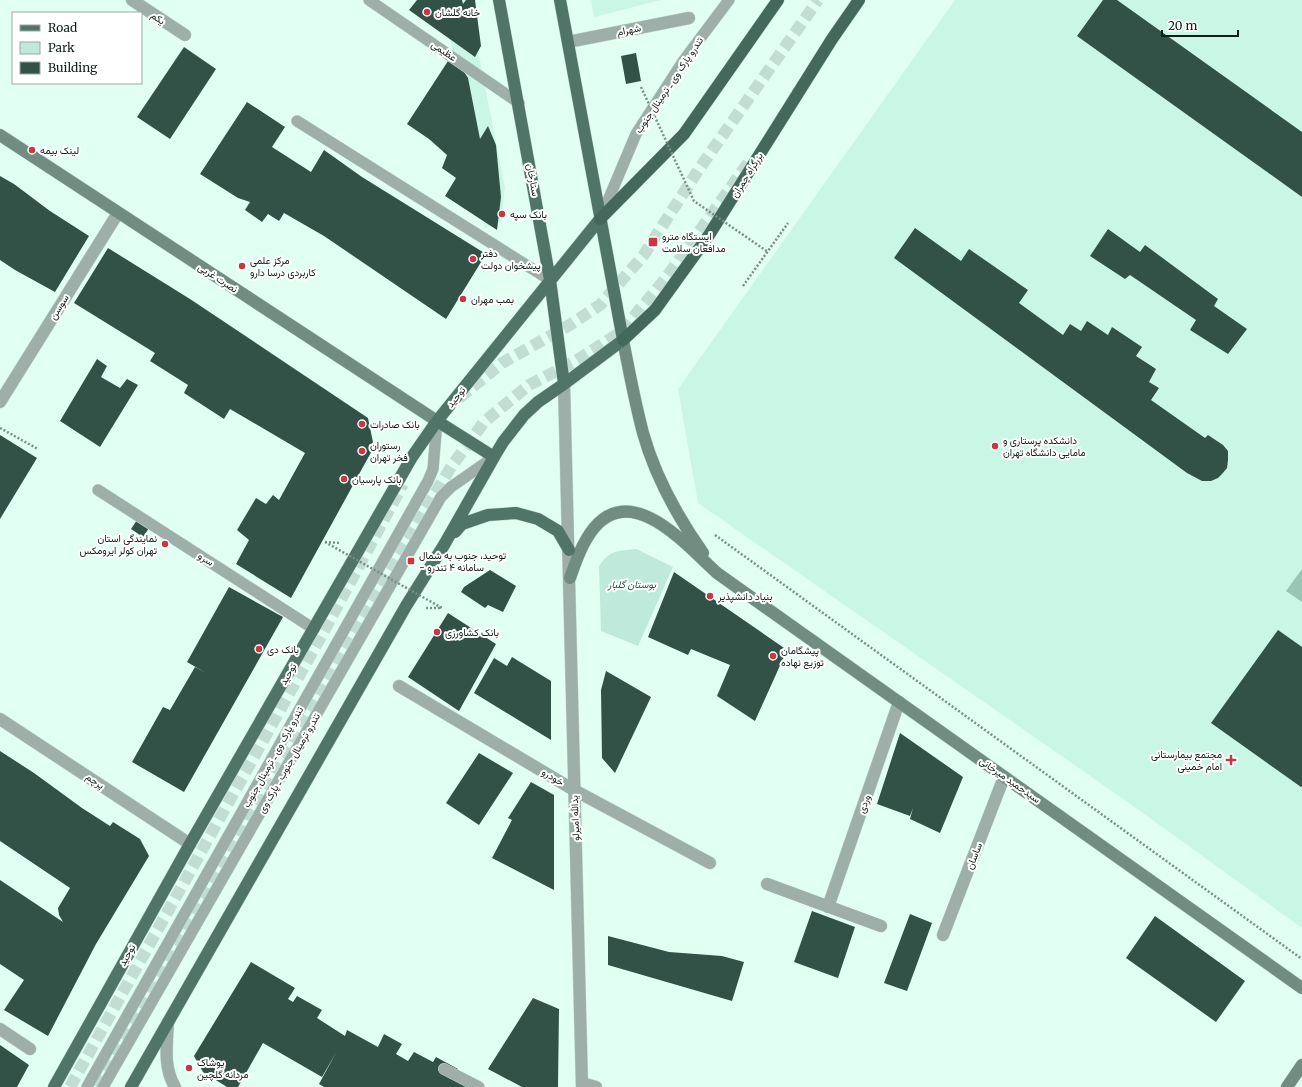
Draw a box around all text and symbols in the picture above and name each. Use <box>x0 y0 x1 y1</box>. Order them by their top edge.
place label: خانه گلشان <box>435 6 480 19</box>
marker: خانه گلشان <box>422 7 432 17</box>
street label: یکم <box>148 9 168 27</box>
legend <box>12 12 142 84</box>
scale bar <box>1162 12 1238 38</box>
text: 20 m <box>1168 18 1197 33</box>
text: Road <box>48 20 77 35</box>
street label: شهرام <box>616 21 642 39</box>
street label: تندرو پارک وی ـ ترمینال جنوب <box>632 34 707 136</box>
street label: عظیمی <box>429 38 459 64</box>
text: Park <box>48 40 75 55</box>
text: Building <box>48 60 98 75</box>
place label: لینک بیمه <box>40 144 79 157</box>
marker: لینک بیمه <box>27 145 37 155</box>
street label: بزرگراه چمران <box>728 150 767 201</box>
street label: ستارخان <box>524 163 542 198</box>
place label: بانک سپه <box>510 208 547 222</box>
marker: بانک سپه <box>497 209 507 219</box>
place label: ایستگاه مترو مدافعان سلامت <box>662 230 726 255</box>
marker: ایستگاه مترو مدافعان سلامت <box>647 236 659 248</box>
place label: دفتر پیشخوان دولت <box>480 247 541 273</box>
place label: مرکز علمی کاربردی درسا دارو <box>250 254 316 279</box>
marker: دفتر پیشخوان دولت <box>468 254 478 264</box>
street label: نصرت غربی <box>196 260 240 296</box>
marker: مرکز علمی کاربردی درسا دارو <box>237 261 247 271</box>
street label: سوسن <box>46 292 72 322</box>
place label: بمب مهران <box>471 293 514 306</box>
marker: بمب مهران <box>458 294 468 304</box>
street label: توحید <box>444 384 468 410</box>
place label: بانک صادرات <box>370 418 420 431</box>
marker: بانک صادرات <box>357 419 367 429</box>
place label: دانشکده پرستاری و مامایی دانشگاه تهران <box>1003 434 1086 459</box>
place label: رستوران فخر تهران <box>370 439 408 464</box>
marker: دانشکده پرستاری و مامایی دانشگاه تهران <box>990 441 1000 451</box>
marker: رستوران فخر تهران <box>357 446 367 456</box>
place label: بانک پارسیان <box>352 473 402 487</box>
marker: بانک پارسیان <box>339 474 349 484</box>
place label: نمایندگی استان تهران کولر ایرومکس <box>80 532 157 557</box>
marker: نمایندگی استان تهران کولر ایرومکس <box>160 539 170 549</box>
street label: سرو <box>196 549 216 569</box>
place label: توحید، جنوب به شمال - سامانه ۴ تندرو <box>419 549 506 574</box>
marker: توحید، جنوب به شمال - سامانه ۴ تندرو <box>406 556 416 566</box>
park label: بوستان گلبار <box>607 578 657 591</box>
place label: بنیاد دانشپذیر <box>717 590 772 604</box>
marker: بنیاد دانشپذیر <box>705 591 715 601</box>
place label: بانک کشاورزی <box>445 626 499 639</box>
marker: بانک کشاورزی <box>432 627 442 637</box>
place label: بانک دی <box>267 643 299 656</box>
marker: بانک دی <box>254 644 264 654</box>
place label: پیشگامان توزیع نهاده <box>781 644 824 669</box>
marker: پیشگامان توزیع نهاده <box>768 651 778 661</box>
street label: توحید <box>277 661 299 687</box>
street label: تندرو پارک وی ـ ترمینال جنوب <box>240 704 307 810</box>
street label: تندرو ترمینال جنوب ـ پارک وی <box>255 711 324 816</box>
place label: مجتمع بیمارستانی امام خمینی <box>1151 748 1222 773</box>
street label: سیدحمید میرخانی <box>977 754 1043 806</box>
marker: مجتمع بیمارستانی امام خمینی <box>1225 754 1237 766</box>
street label: خودرو <box>540 765 567 789</box>
street label: پرچم <box>83 770 107 793</box>
street label: وردی <box>855 793 873 815</box>
street label: یدالله امیرلو <box>568 795 582 841</box>
street label: ساسان <box>963 841 985 871</box>
street label: توحید <box>116 942 138 968</box>
place label: پوشاک مردانه گلچین <box>197 1056 249 1082</box>
marker: پوشاک مردانه گلچین <box>184 1063 194 1073</box>

